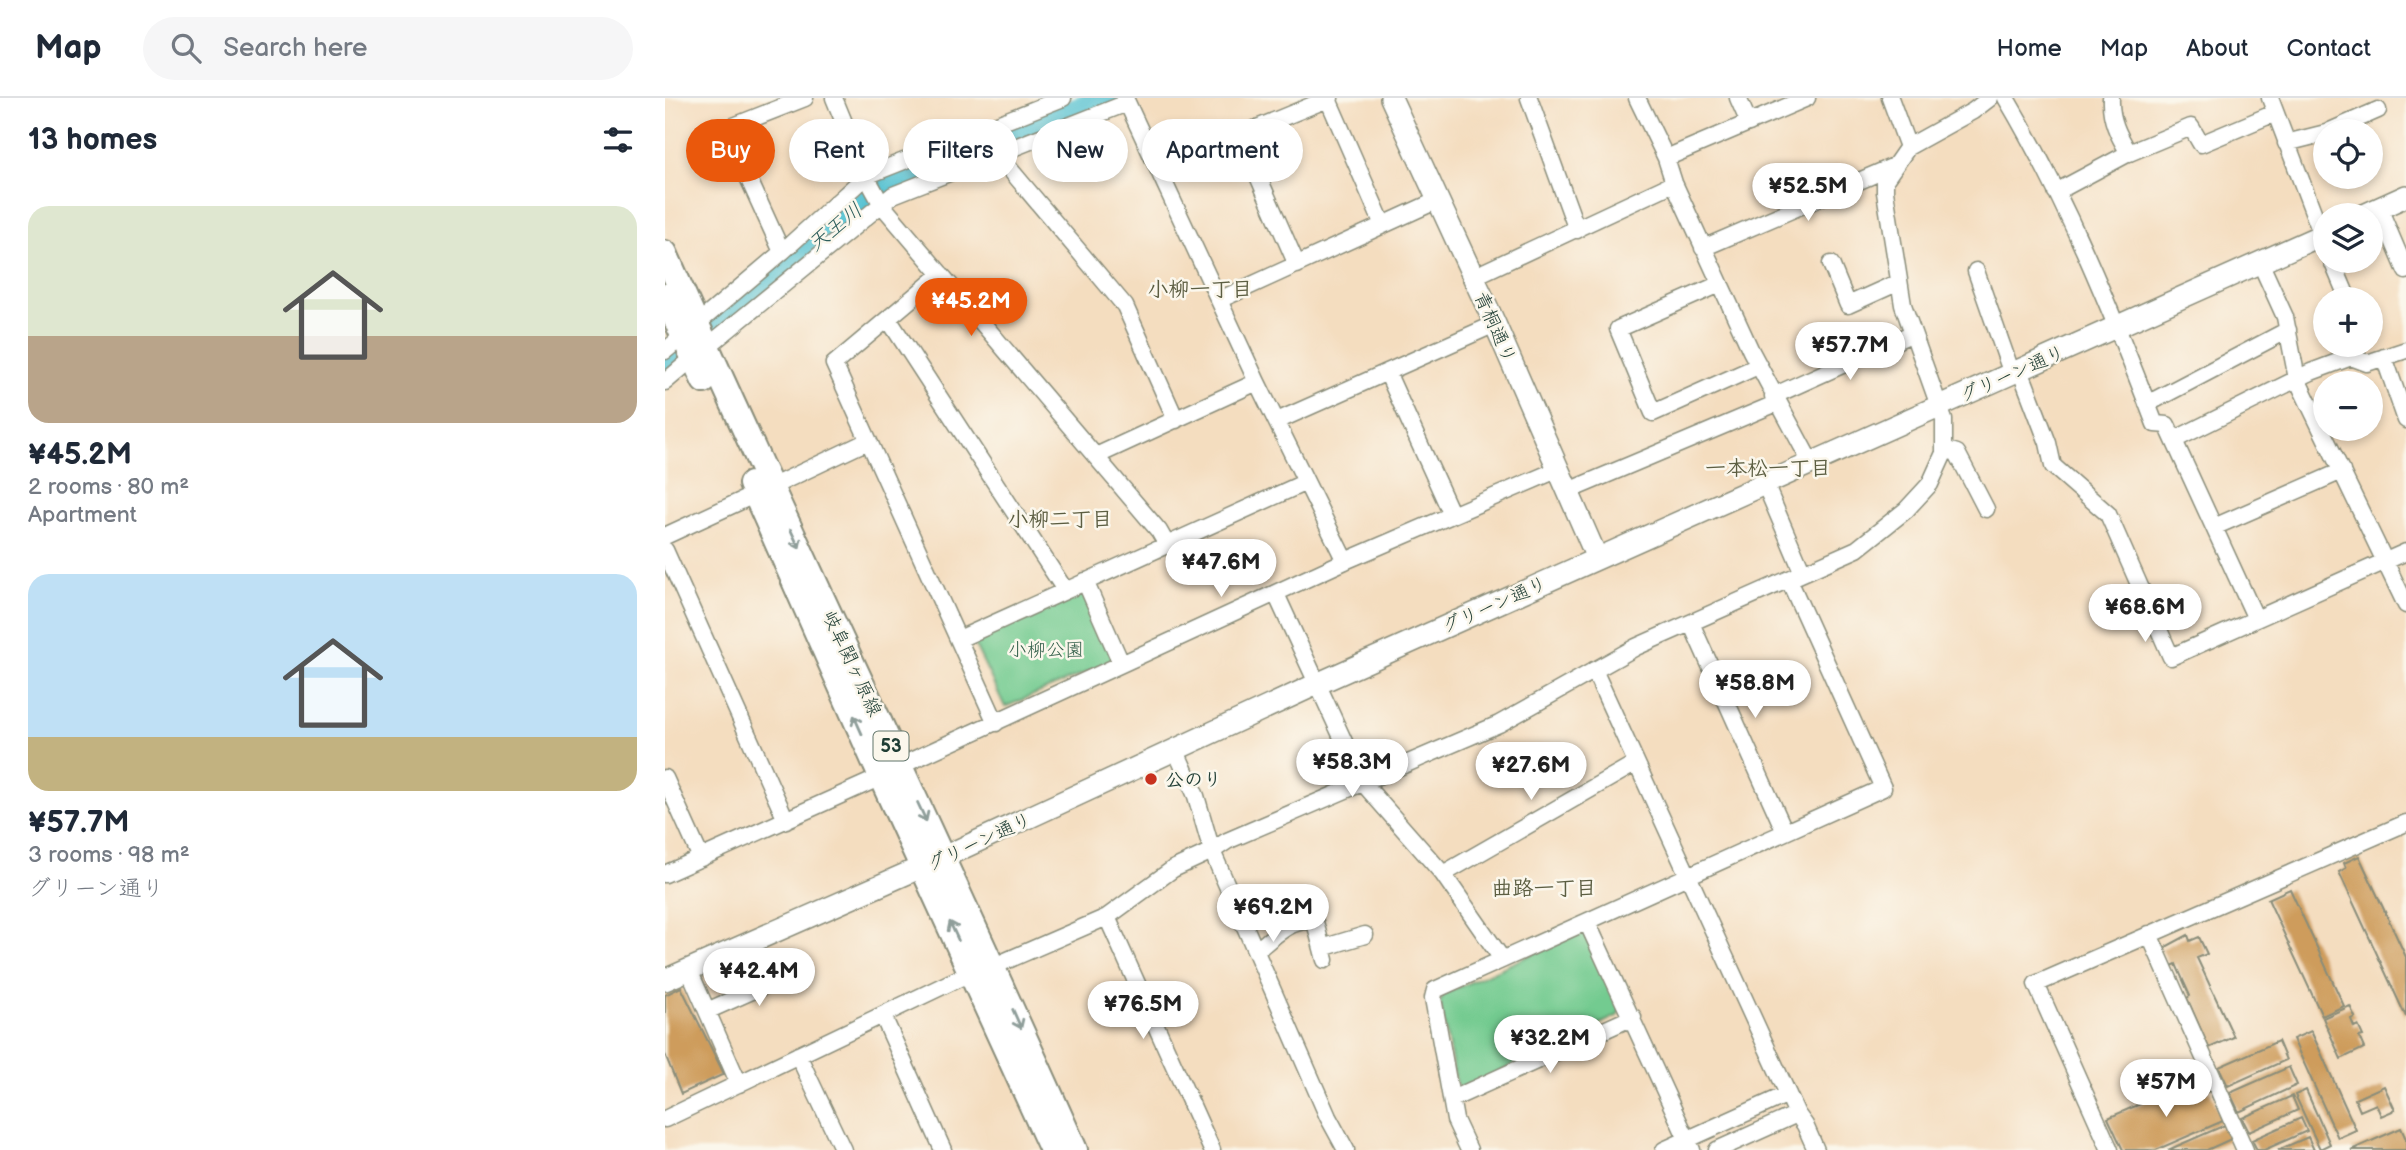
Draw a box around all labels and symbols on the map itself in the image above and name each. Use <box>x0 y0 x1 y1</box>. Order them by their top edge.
pin: ¥52.5M <box>1751 164 1865 223</box>
water label: 天王川 <box>803 198 868 257</box>
district label: 小柳一丁目 <box>1148 277 1253 302</box>
pin: ¥45.2M <box>914 278 1028 338</box>
street label: 青桐通り <box>1469 288 1521 367</box>
pin: ¥57.7M <box>1793 322 1907 382</box>
street label: グリーン通り <box>1956 341 2069 408</box>
district label: 一本松一丁目 <box>1705 456 1831 481</box>
district label: 小柳二丁目 <box>1008 507 1113 532</box>
one-way arrow <box>789 528 802 549</box>
pin: ¥47.6M <box>1164 540 1278 599</box>
street label: グリーン通り <box>1438 572 1551 639</box>
pin: ¥68.6M <box>2088 584 2202 644</box>
street label: 岐阜関ヶ原線 <box>817 607 886 720</box>
park label: 小柳公園 <box>1008 639 1084 662</box>
pin: ¥58.8M <box>1698 660 1812 720</box>
one-way arrow <box>851 715 864 736</box>
road number: 53 <box>873 732 909 760</box>
pin: ¥58.3M <box>1295 740 1409 799</box>
pin: ¥27.6M <box>1474 742 1588 802</box>
place label: 公のり <box>1165 769 1222 792</box>
marker: 公のり <box>1143 771 1159 787</box>
one-way arrow <box>916 801 929 822</box>
street label: グリーン通り <box>924 808 1036 877</box>
district label: 曲路一丁目 <box>1492 876 1597 901</box>
pin: ¥69.2M <box>1216 884 1330 944</box>
one-way arrow <box>947 921 960 943</box>
pin: ¥42.4M <box>702 948 816 1008</box>
pin: ¥76.5M <box>1086 982 1200 1041</box>
one-way arrow <box>1011 1007 1024 1029</box>
pin: ¥32.2M <box>1493 1016 1607 1075</box>
pin: ¥57M <box>2125 1060 2207 1119</box>

